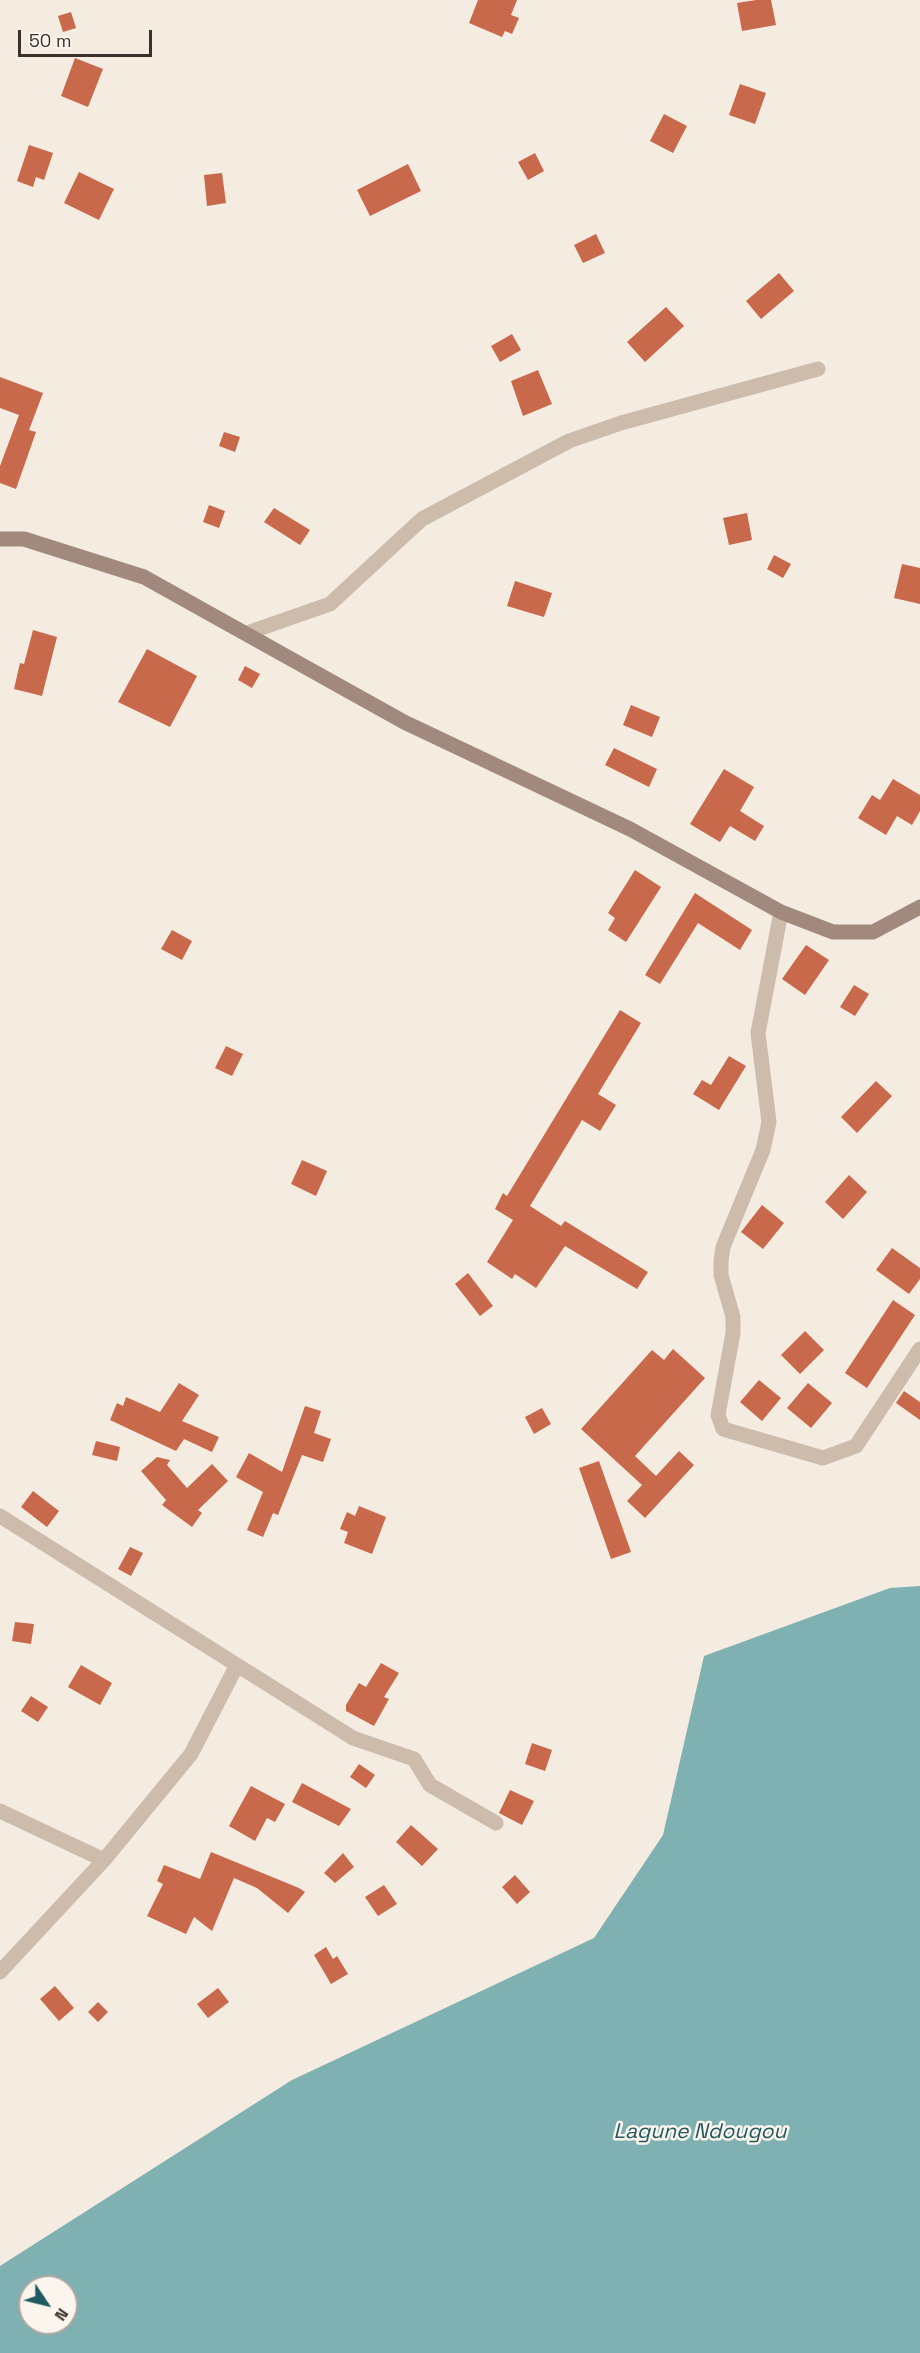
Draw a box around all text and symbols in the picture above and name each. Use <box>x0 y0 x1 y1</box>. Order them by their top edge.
scale bar <box>21 18 154 56</box>
text: 50 m <box>29 29 71 52</box>
water label: Lagune Ndougou <box>614 2119 786 2145</box>
north arrow <box>18 2275 78 2335</box>
text: N <box>50 2304 73 2325</box>

